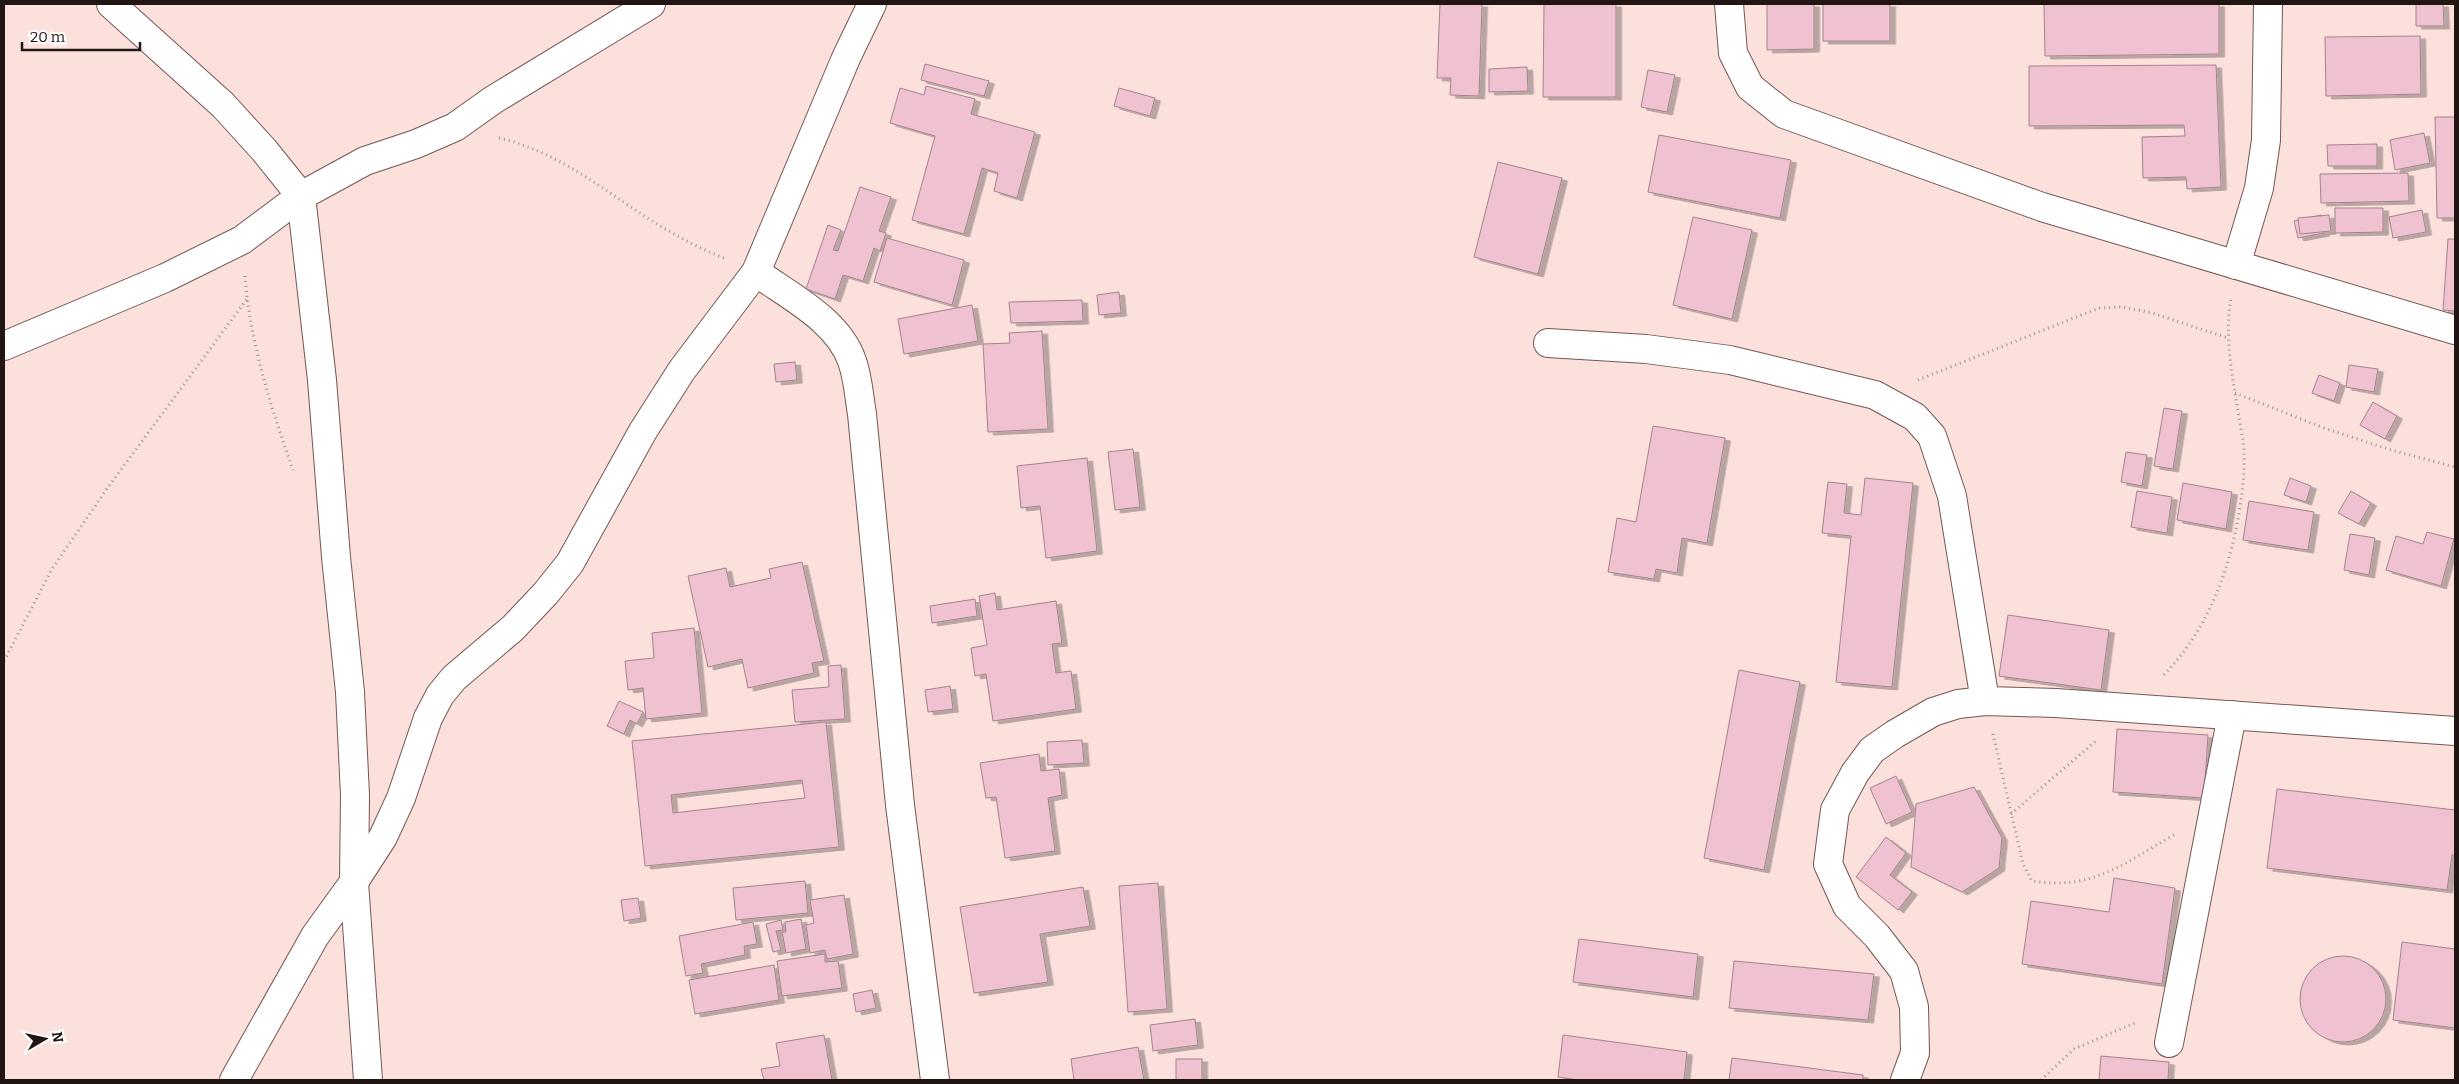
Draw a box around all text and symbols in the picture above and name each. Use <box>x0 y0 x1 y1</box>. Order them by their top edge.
scale bar <box>22 20 140 52</box>
text: 20 m <box>30 28 66 46</box>
north arrow <box>20 1014 70 1064</box>
text: N <box>48 1030 67 1044</box>

